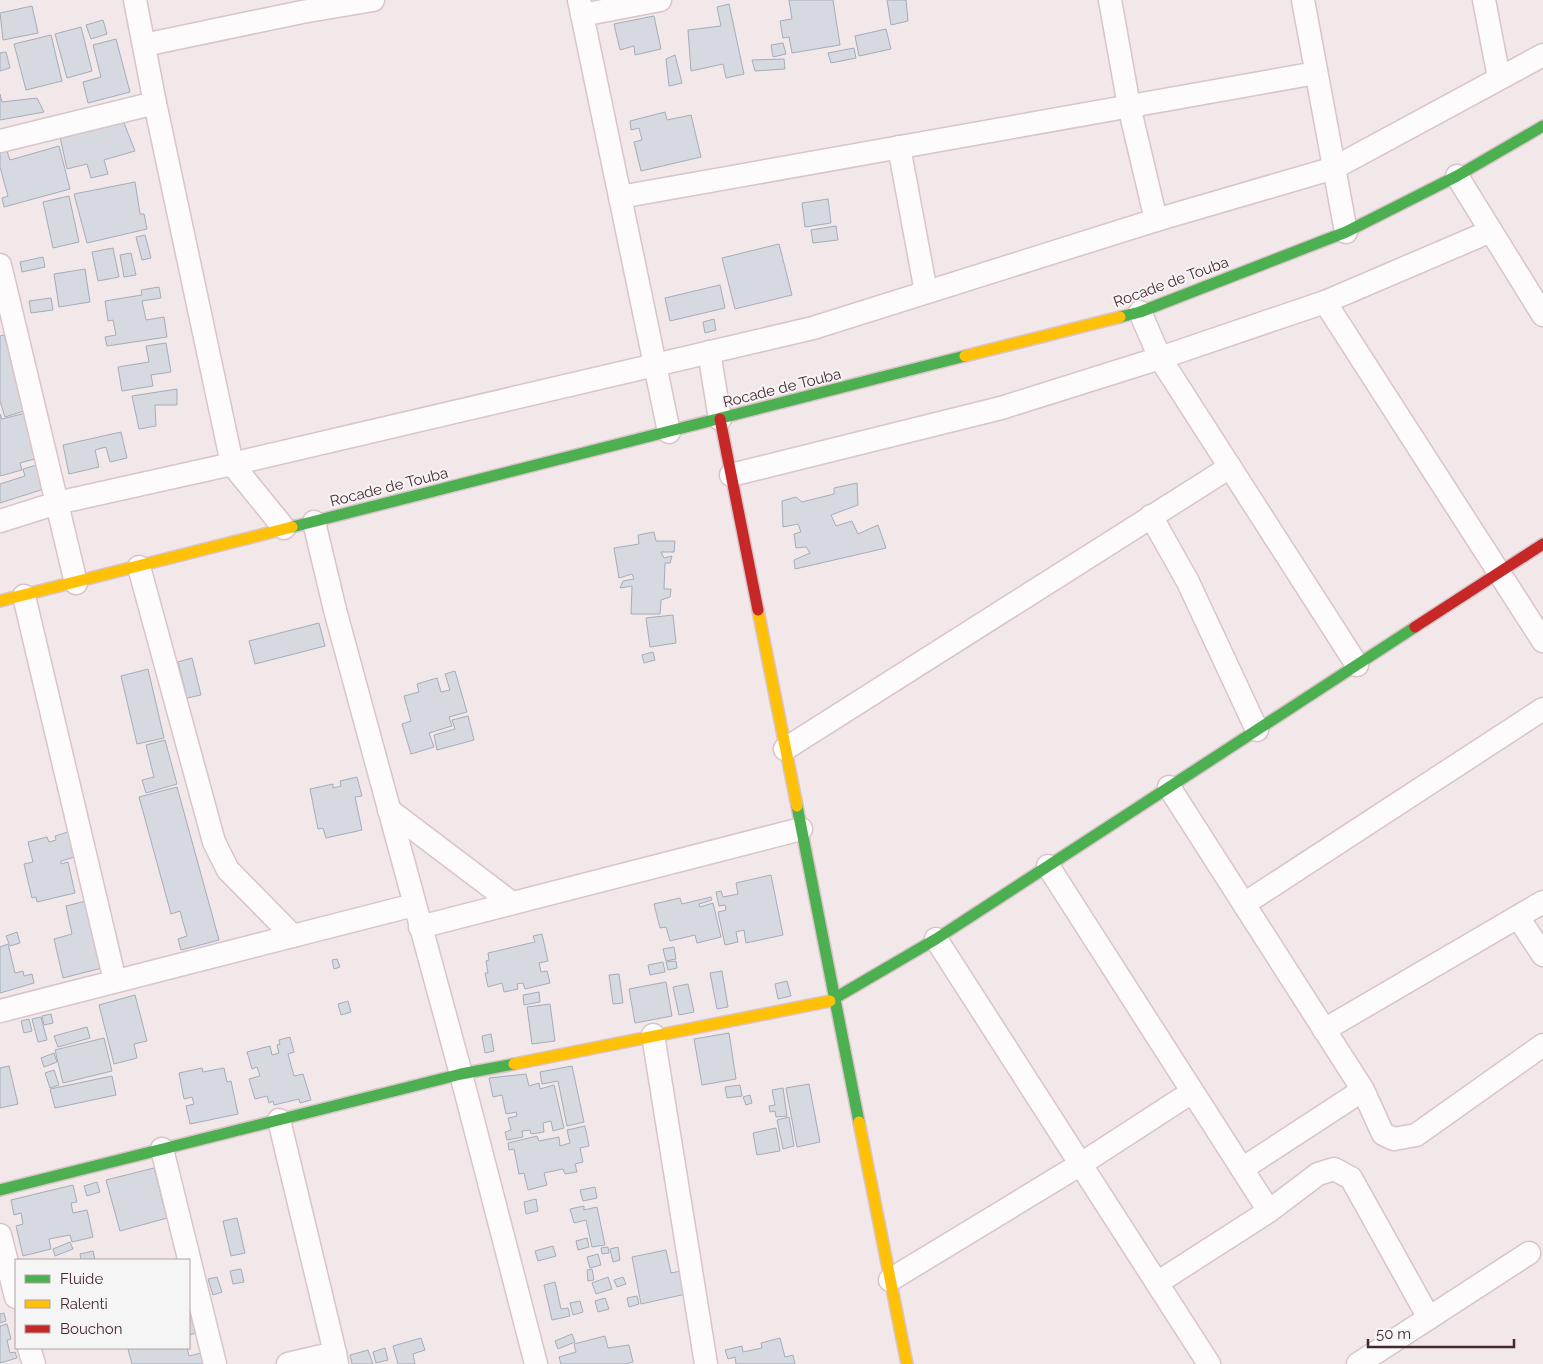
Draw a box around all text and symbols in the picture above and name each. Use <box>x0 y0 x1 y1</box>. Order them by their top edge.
street label: Rocade de Touba <box>1111 253 1231 311</box>
street label: Rocade de Touba <box>721 365 843 411</box>
street label: Rocade de Touba <box>328 464 450 510</box>
legend <box>15 1259 190 1349</box>
text: Fluide <box>60 1270 103 1288</box>
text: Ralenti <box>60 1295 108 1313</box>
scale bar <box>1368 1316 1514 1348</box>
text: Bouchon <box>60 1320 122 1338</box>
text: 50 m <box>1376 1325 1411 1343</box>

